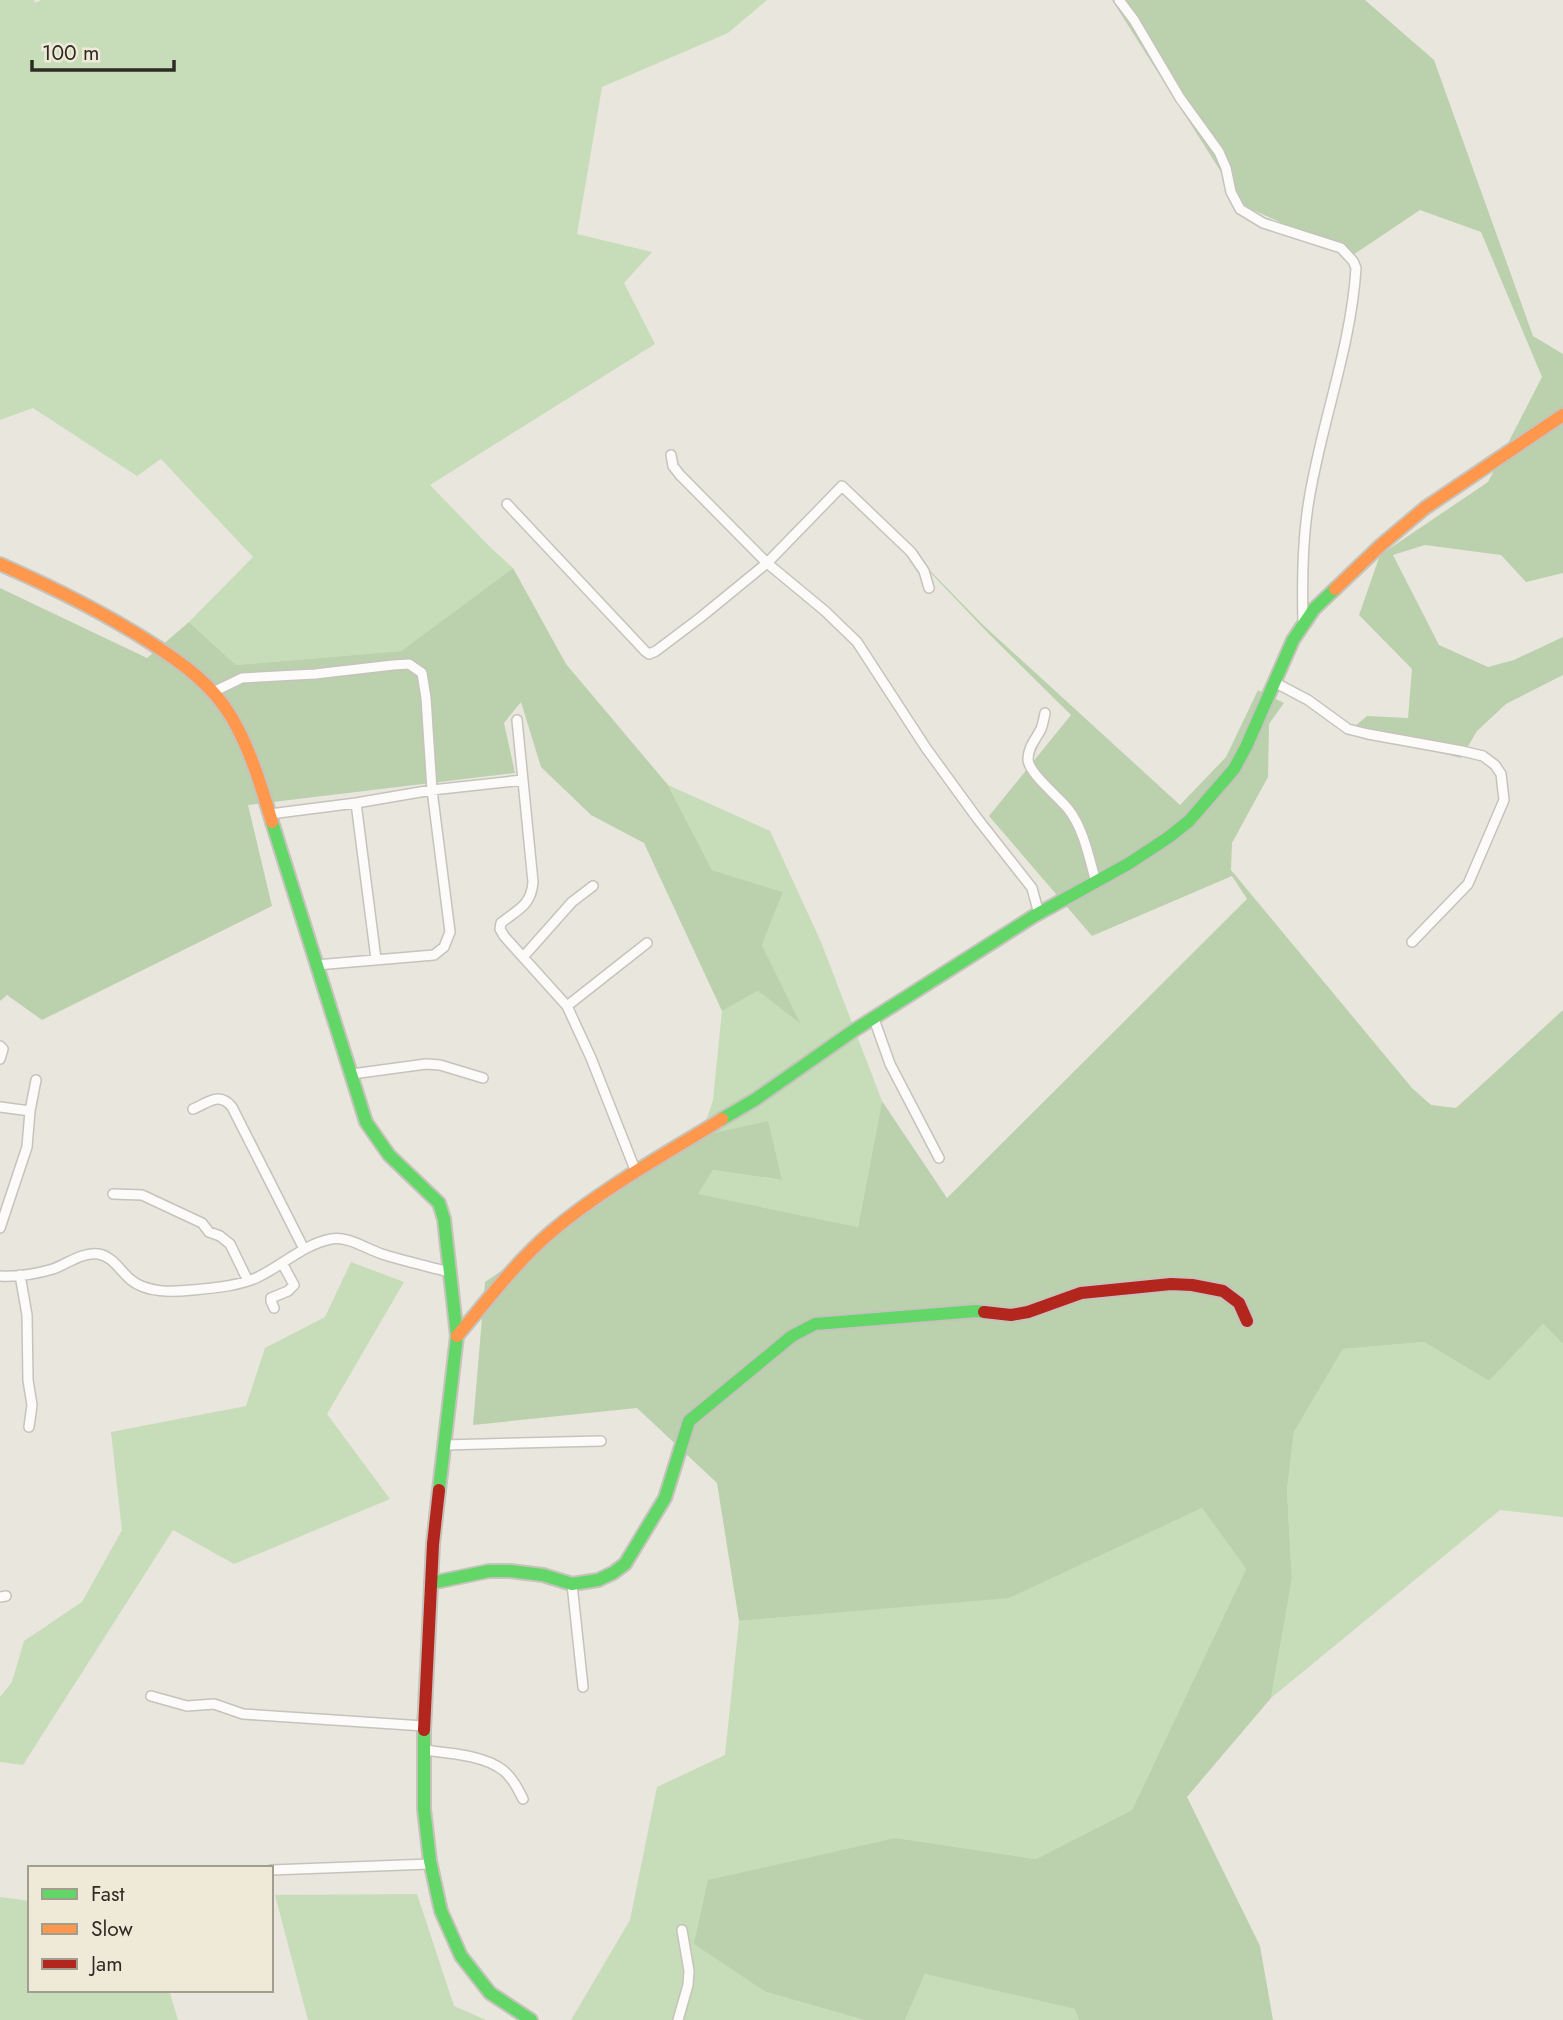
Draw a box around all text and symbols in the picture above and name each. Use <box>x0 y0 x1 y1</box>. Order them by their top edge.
scale bar <box>32 28 173 72</box>
text: 100 m <box>42 38 99 68</box>
legend <box>28 1866 273 1992</box>
text: Fast <box>91 1879 124 1909</box>
text: Slow <box>91 1914 133 1944</box>
text: Jam <box>88 1949 123 1979</box>

